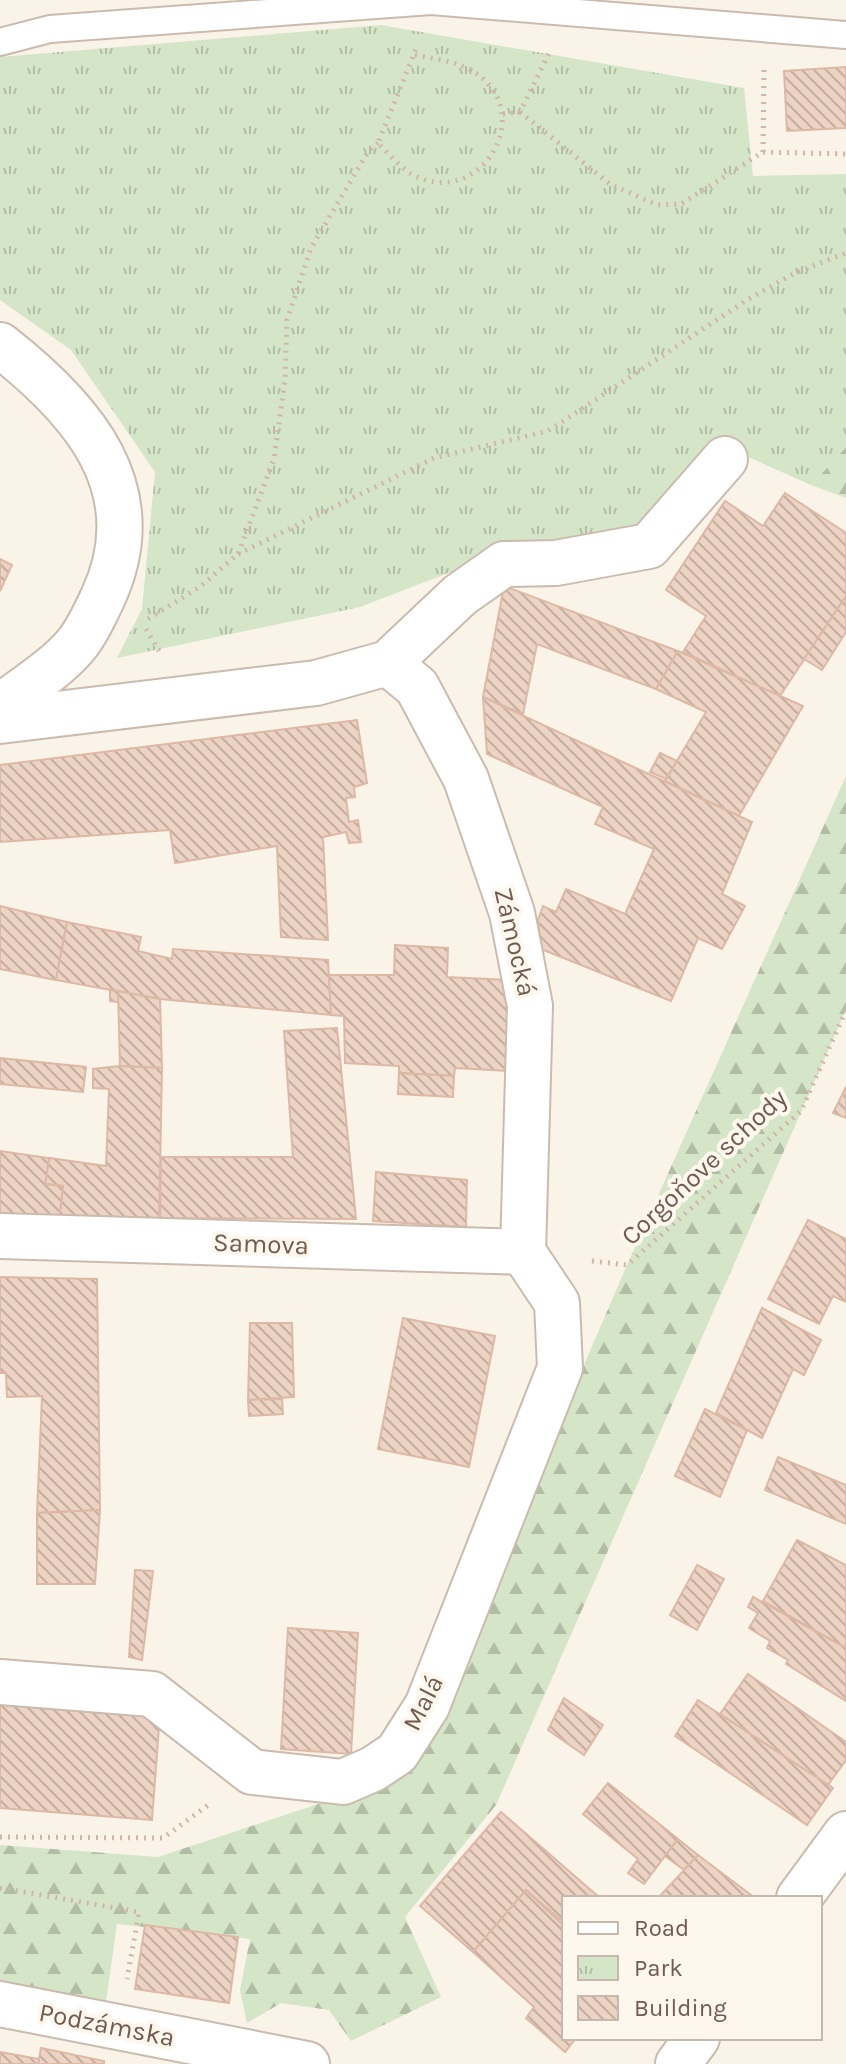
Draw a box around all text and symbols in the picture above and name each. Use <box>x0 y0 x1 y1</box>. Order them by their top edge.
street label: Zámocká <box>487 885 543 999</box>
street label: Corgoňove schody <box>615 1082 793 1252</box>
street label: Samova <box>213 1227 309 1261</box>
street label: Malá <box>396 1670 450 1736</box>
legend <box>562 1896 822 2040</box>
text: Road <box>634 1914 689 1942</box>
text: Park <box>634 1954 683 1982</box>
text: Building <box>634 1994 727 2022</box>
street label: Podzámska <box>37 1997 177 2053</box>

